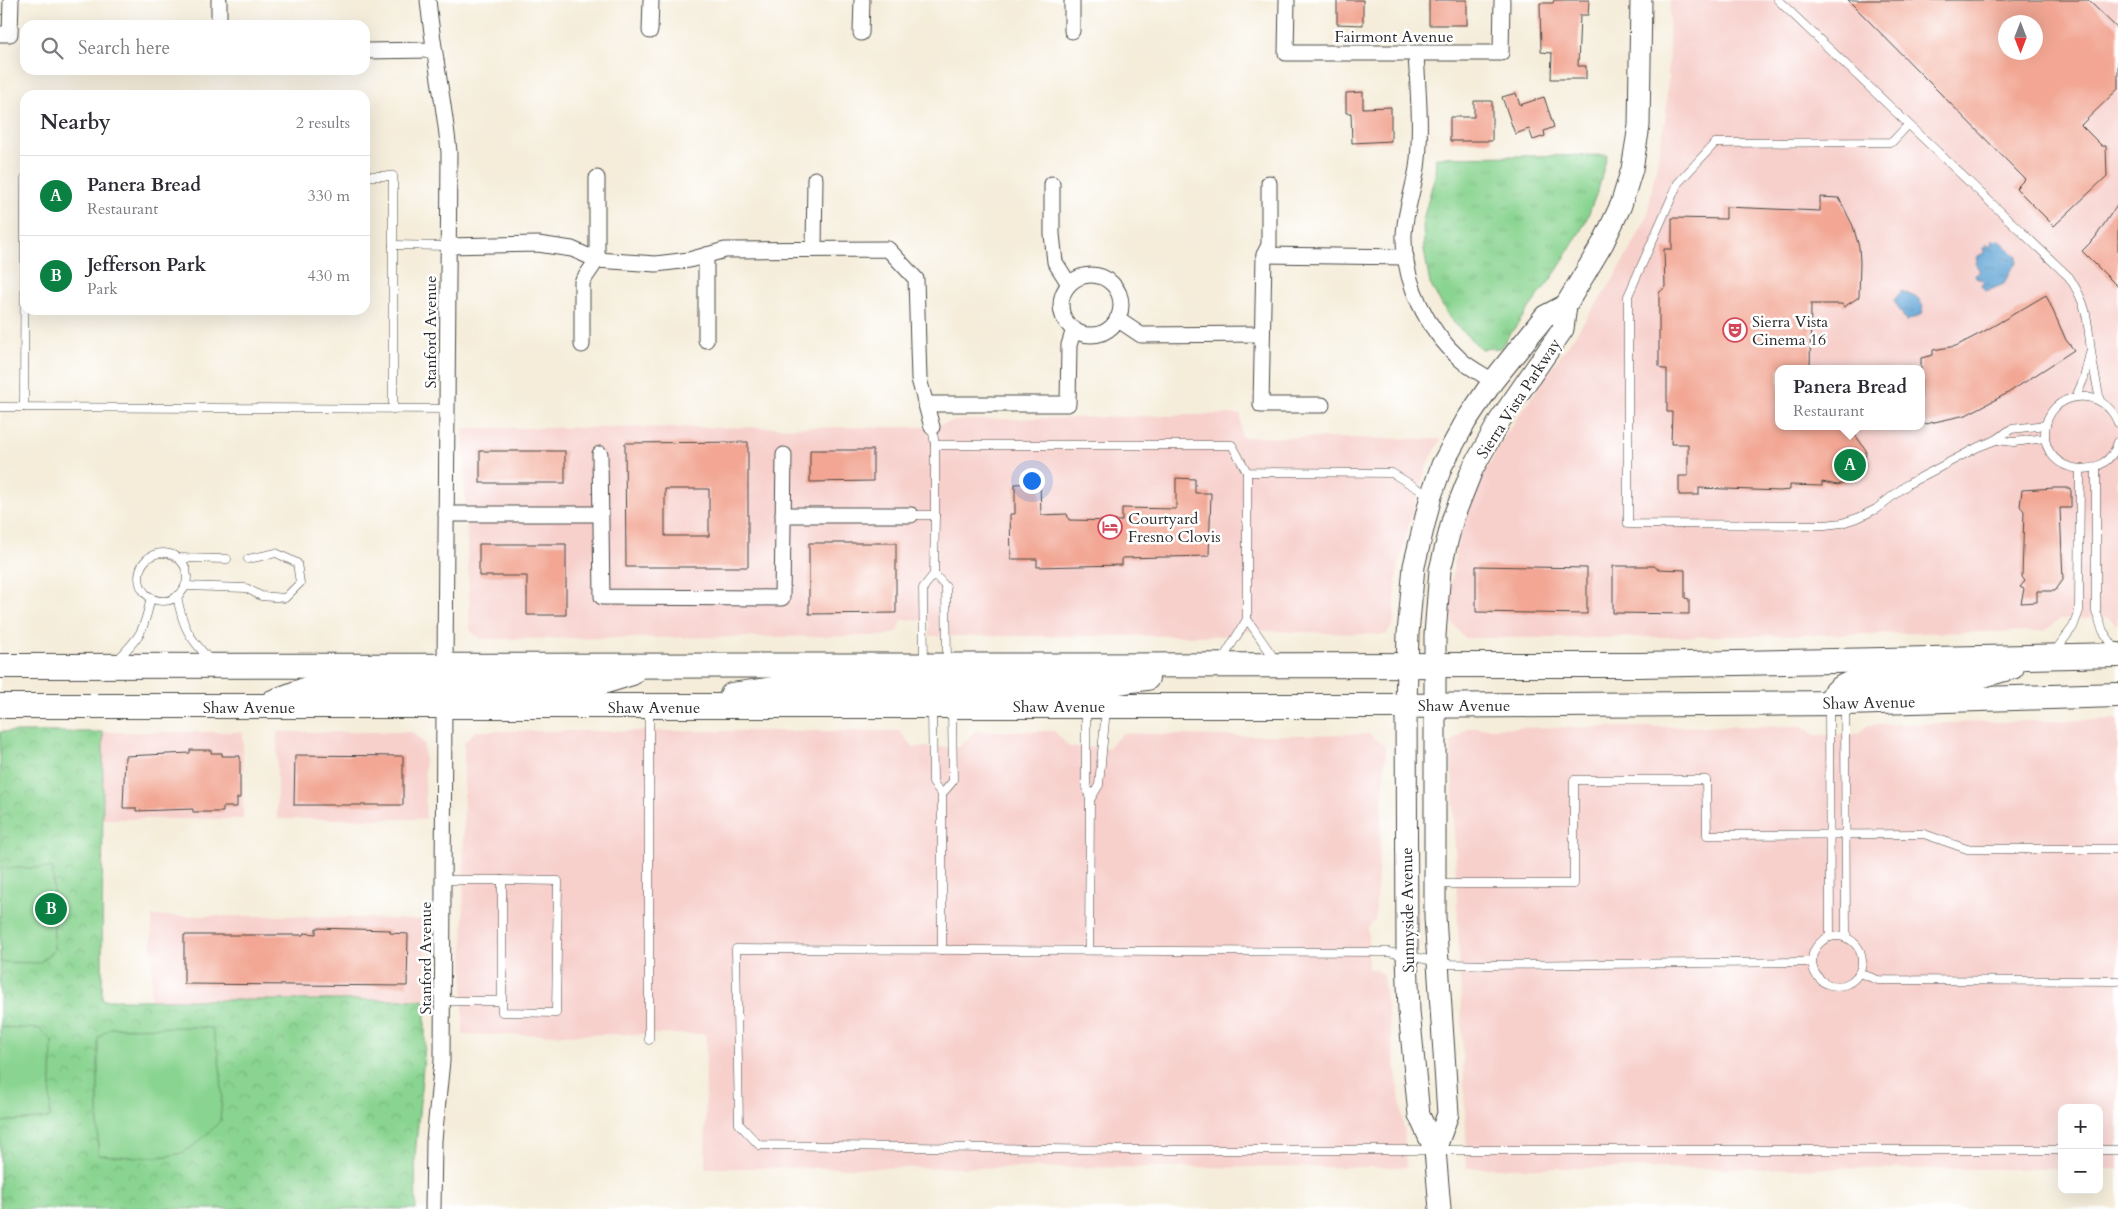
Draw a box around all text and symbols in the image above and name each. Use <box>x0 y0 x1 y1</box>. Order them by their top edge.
north arrow <box>1998 15 2043 60</box>
search box <box>20 20 370 75</box>
street label: Fairmont Avenue <box>1335 26 1453 48</box>
icon: search <box>38 34 66 62</box>
text: Search here <box>78 35 170 61</box>
text: Nearby <box>40 108 111 137</box>
text: 2 results <box>296 112 350 134</box>
text: Panera Bread <box>87 172 201 198</box>
text: A <box>50 185 62 207</box>
text: 330 m <box>308 185 350 207</box>
text: Restaurant <box>87 198 158 220</box>
text: Jefferson Park <box>87 252 206 278</box>
text: B <box>50 265 62 287</box>
text: 430 m <box>308 265 350 287</box>
street label: Stanford Avenue <box>420 275 442 389</box>
text: Park <box>87 278 118 300</box>
place label: Sierra Vista Cinema 16 <box>1752 311 1828 351</box>
theatre icon: Sierra Vista Cinema 16 <box>1722 317 1748 343</box>
street label: Sierra Vista Parkway <box>1472 334 1566 463</box>
popup <box>1775 365 1925 430</box>
text: Panera Bread <box>1793 374 1907 400</box>
text: Restaurant <box>1793 400 1864 422</box>
pin: A <box>1834 446 1866 484</box>
your location <box>1019 468 1045 494</box>
place label: Courtyard Fresno Clovis <box>1128 508 1221 548</box>
hotel icon: Courtyard Fresno Clovis <box>1097 514 1123 540</box>
street label: Shaw Avenue <box>1822 691 1916 715</box>
street label: Shaw Avenue <box>1418 695 1510 717</box>
street label: Shaw Avenue <box>1013 696 1105 718</box>
street label: Shaw Avenue <box>203 697 295 719</box>
street label: Shaw Avenue <box>608 697 700 719</box>
street label: Sunnyside Avenue <box>1396 847 1420 973</box>
pin: B <box>35 890 67 928</box>
street label: Stanford Avenue <box>415 901 437 1015</box>
map controls <box>2058 1104 2103 1194</box>
button: + <box>2058 1104 2103 1149</box>
button: − <box>2058 1149 2103 1194</box>

